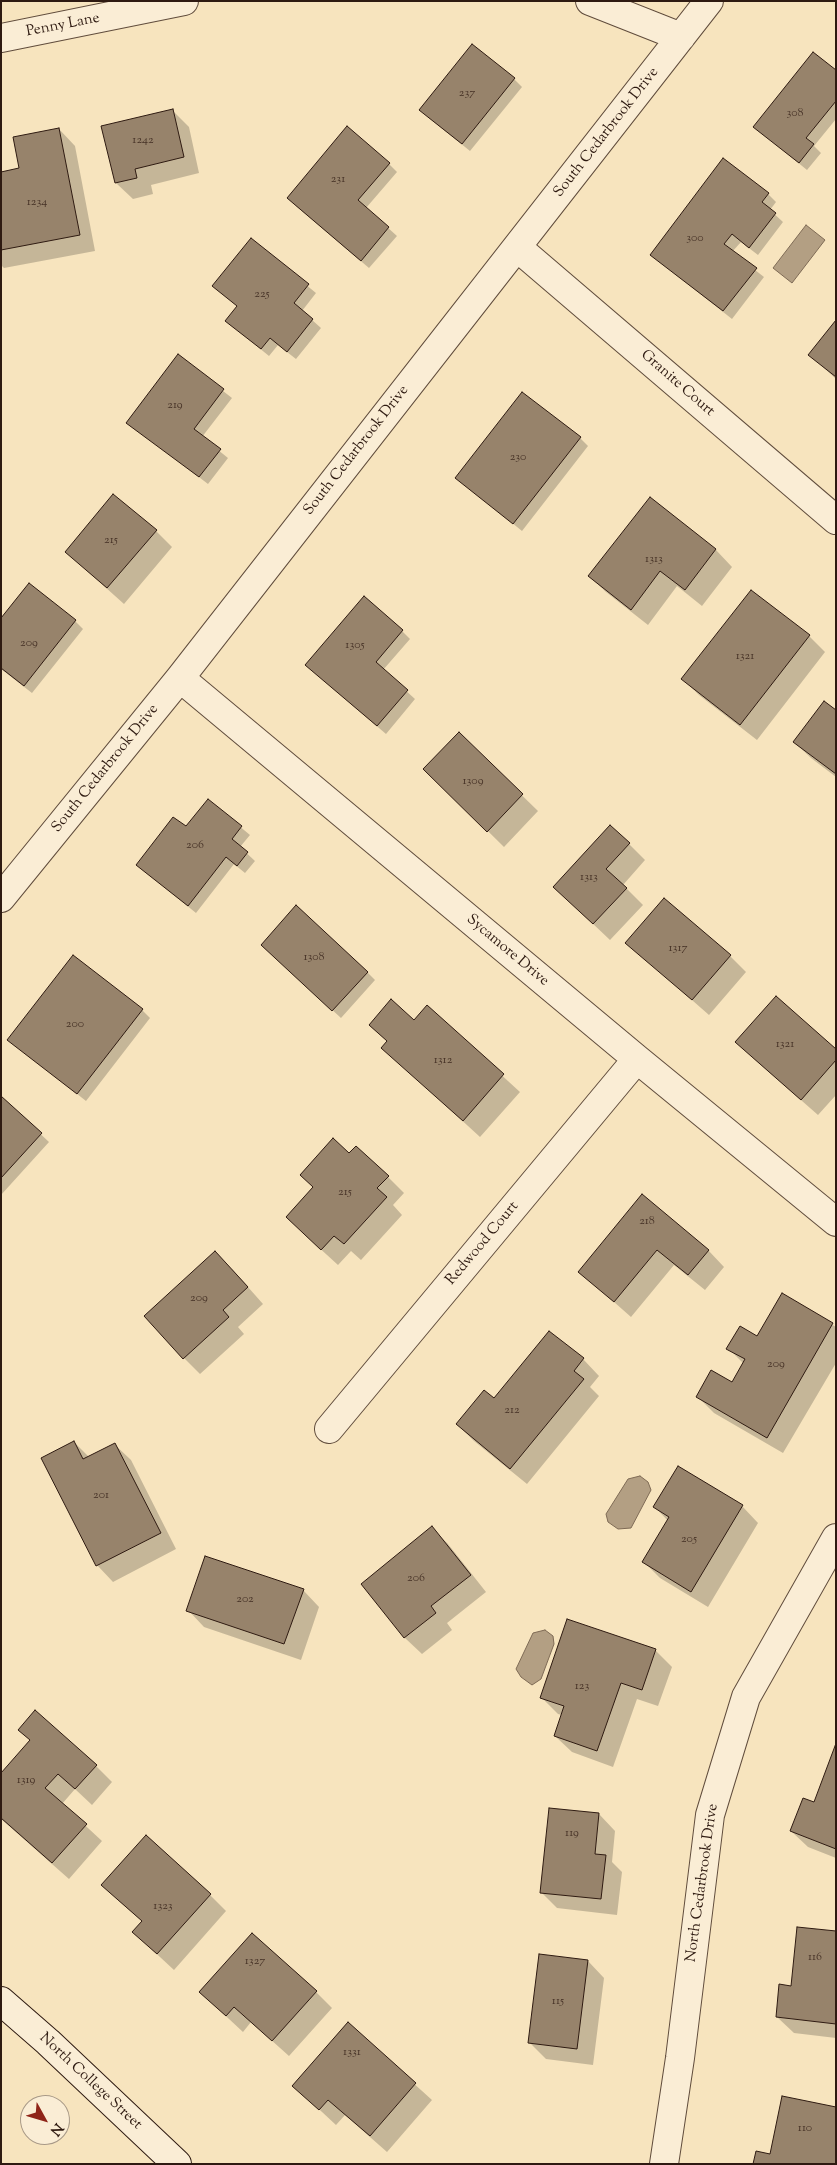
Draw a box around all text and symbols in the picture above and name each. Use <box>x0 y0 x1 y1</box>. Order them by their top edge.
street label: Penny Lane <box>25 10 101 42</box>
street label: South Cedarbrook Drive <box>551 64 663 202</box>
house number: 237 <box>459 87 475 101</box>
house number: 308 <box>786 107 804 121</box>
house number: 1242 <box>132 134 154 148</box>
house number: 231 <box>331 173 345 187</box>
house number: 1234 <box>27 196 47 210</box>
house number: 300 <box>686 232 704 246</box>
house number: 225 <box>254 288 270 302</box>
street label: Granite Court <box>636 347 718 421</box>
street label: South Cedarbrook Drive <box>301 382 413 520</box>
house number: 219 <box>167 399 183 413</box>
house number: 230 <box>510 451 526 465</box>
house number: 215 <box>104 534 118 548</box>
house number: 1313 <box>645 553 663 567</box>
house number: 209 <box>20 637 38 651</box>
house number: 1305 <box>345 639 365 653</box>
house number: 1321 <box>736 650 754 664</box>
street label: South Cedarbrook Drive <box>49 701 163 837</box>
house number: 1309 <box>463 775 483 789</box>
house number: 206 <box>186 839 204 853</box>
house number: 1313 <box>580 871 598 885</box>
street label: Sycamore Drive <box>462 911 552 991</box>
house number: 1317 <box>668 942 688 956</box>
house number: 1308 <box>303 951 325 965</box>
house number: 200 <box>66 1018 84 1032</box>
house number: 1321 <box>776 1038 794 1052</box>
house number: 1312 <box>434 1054 452 1068</box>
house number: 215 <box>338 1186 352 1200</box>
street label: Redwood Court <box>443 1198 523 1290</box>
house number: 218 <box>639 1215 655 1229</box>
house number: 209 <box>190 1292 208 1306</box>
house number: 209 <box>767 1358 785 1372</box>
house number: 212 <box>504 1404 520 1418</box>
house number: 201 <box>93 1489 109 1503</box>
house number: 205 <box>681 1533 697 1547</box>
house number: 206 <box>407 1572 425 1586</box>
house number: 202 <box>236 1593 254 1607</box>
house number: 123 <box>575 1680 589 1694</box>
house number: 1319 <box>17 1774 35 1788</box>
street label: North Cedarbrook Drive <box>683 1803 723 1963</box>
house number: 119 <box>565 1827 579 1841</box>
house number: 1323 <box>153 1900 173 1914</box>
house number: 116 <box>808 1951 822 1965</box>
house number: 1327 <box>245 1955 265 1969</box>
house number: 115 <box>552 1995 564 2009</box>
street label: North College Street <box>35 2030 145 2134</box>
house number: 1331 <box>343 2046 361 2060</box>
north arrow <box>20 2095 70 2145</box>
house number: 110 <box>798 2122 812 2136</box>

